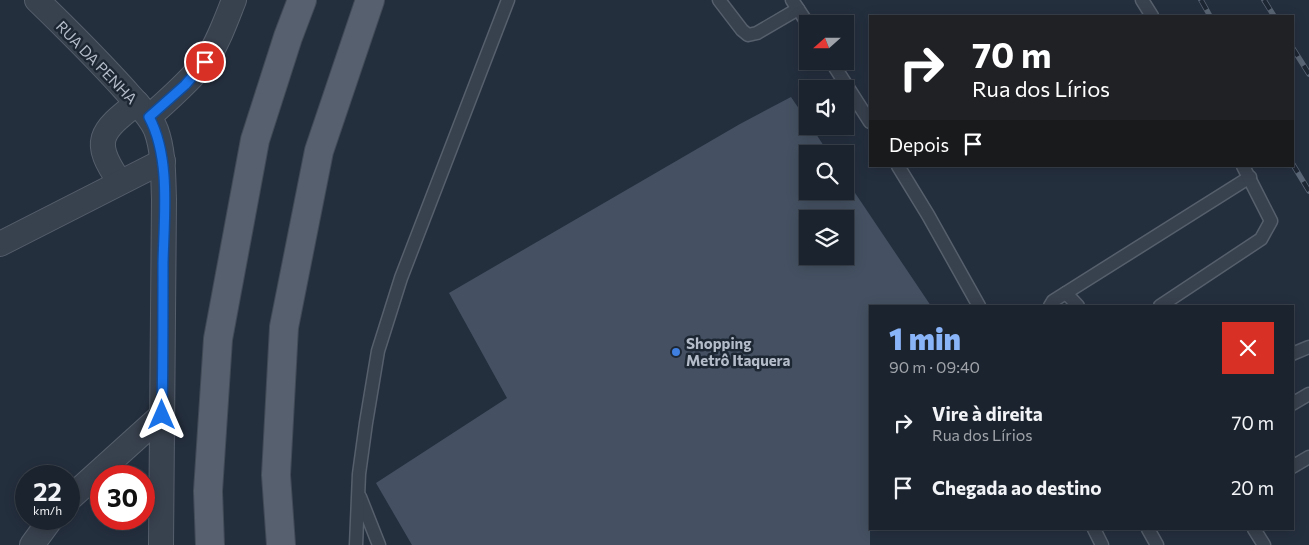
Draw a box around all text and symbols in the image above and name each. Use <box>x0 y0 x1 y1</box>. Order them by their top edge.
north arrow <box>799 15 854 70</box>
map controls <box>799 15 854 265</box>
street label: RUA DA PENHA <box>53 17 141 107</box>
text: 70 m <box>972 32 1052 75</box>
icon: right <box>889 35 954 100</box>
pin <box>184 41 226 83</box>
icon: arrive <box>191 48 219 76</box>
text: Rua dos Lírios <box>972 75 1110 102</box>
button: sound <box>799 80 854 135</box>
icon: arrive <box>959 130 987 158</box>
text: Depois <box>889 133 949 156</box>
button: search <box>799 145 854 200</box>
button: layers <box>799 210 854 265</box>
text: 1 min <box>889 319 961 356</box>
button: close <box>1222 322 1274 374</box>
place label: Shopping Metrô Itaquera <box>686 334 791 369</box>
marker: Shopping Metrô Itaquera <box>670 346 682 358</box>
text: 90 m · 09:40 <box>889 357 980 376</box>
position arrow <box>135 388 187 440</box>
text: Vire à direita <box>932 402 1043 425</box>
icon: right <box>889 409 917 437</box>
text: 70 m <box>1231 411 1274 434</box>
text: Rua dos Lírios <box>932 425 1032 444</box>
speed limit sign: 30 <box>90 465 155 530</box>
icon: arrive <box>889 474 917 502</box>
text: 22 <box>33 476 62 506</box>
text: Chegada ao destino <box>932 476 1102 499</box>
text: 20 m <box>1231 476 1274 499</box>
text: km/h <box>33 503 62 517</box>

